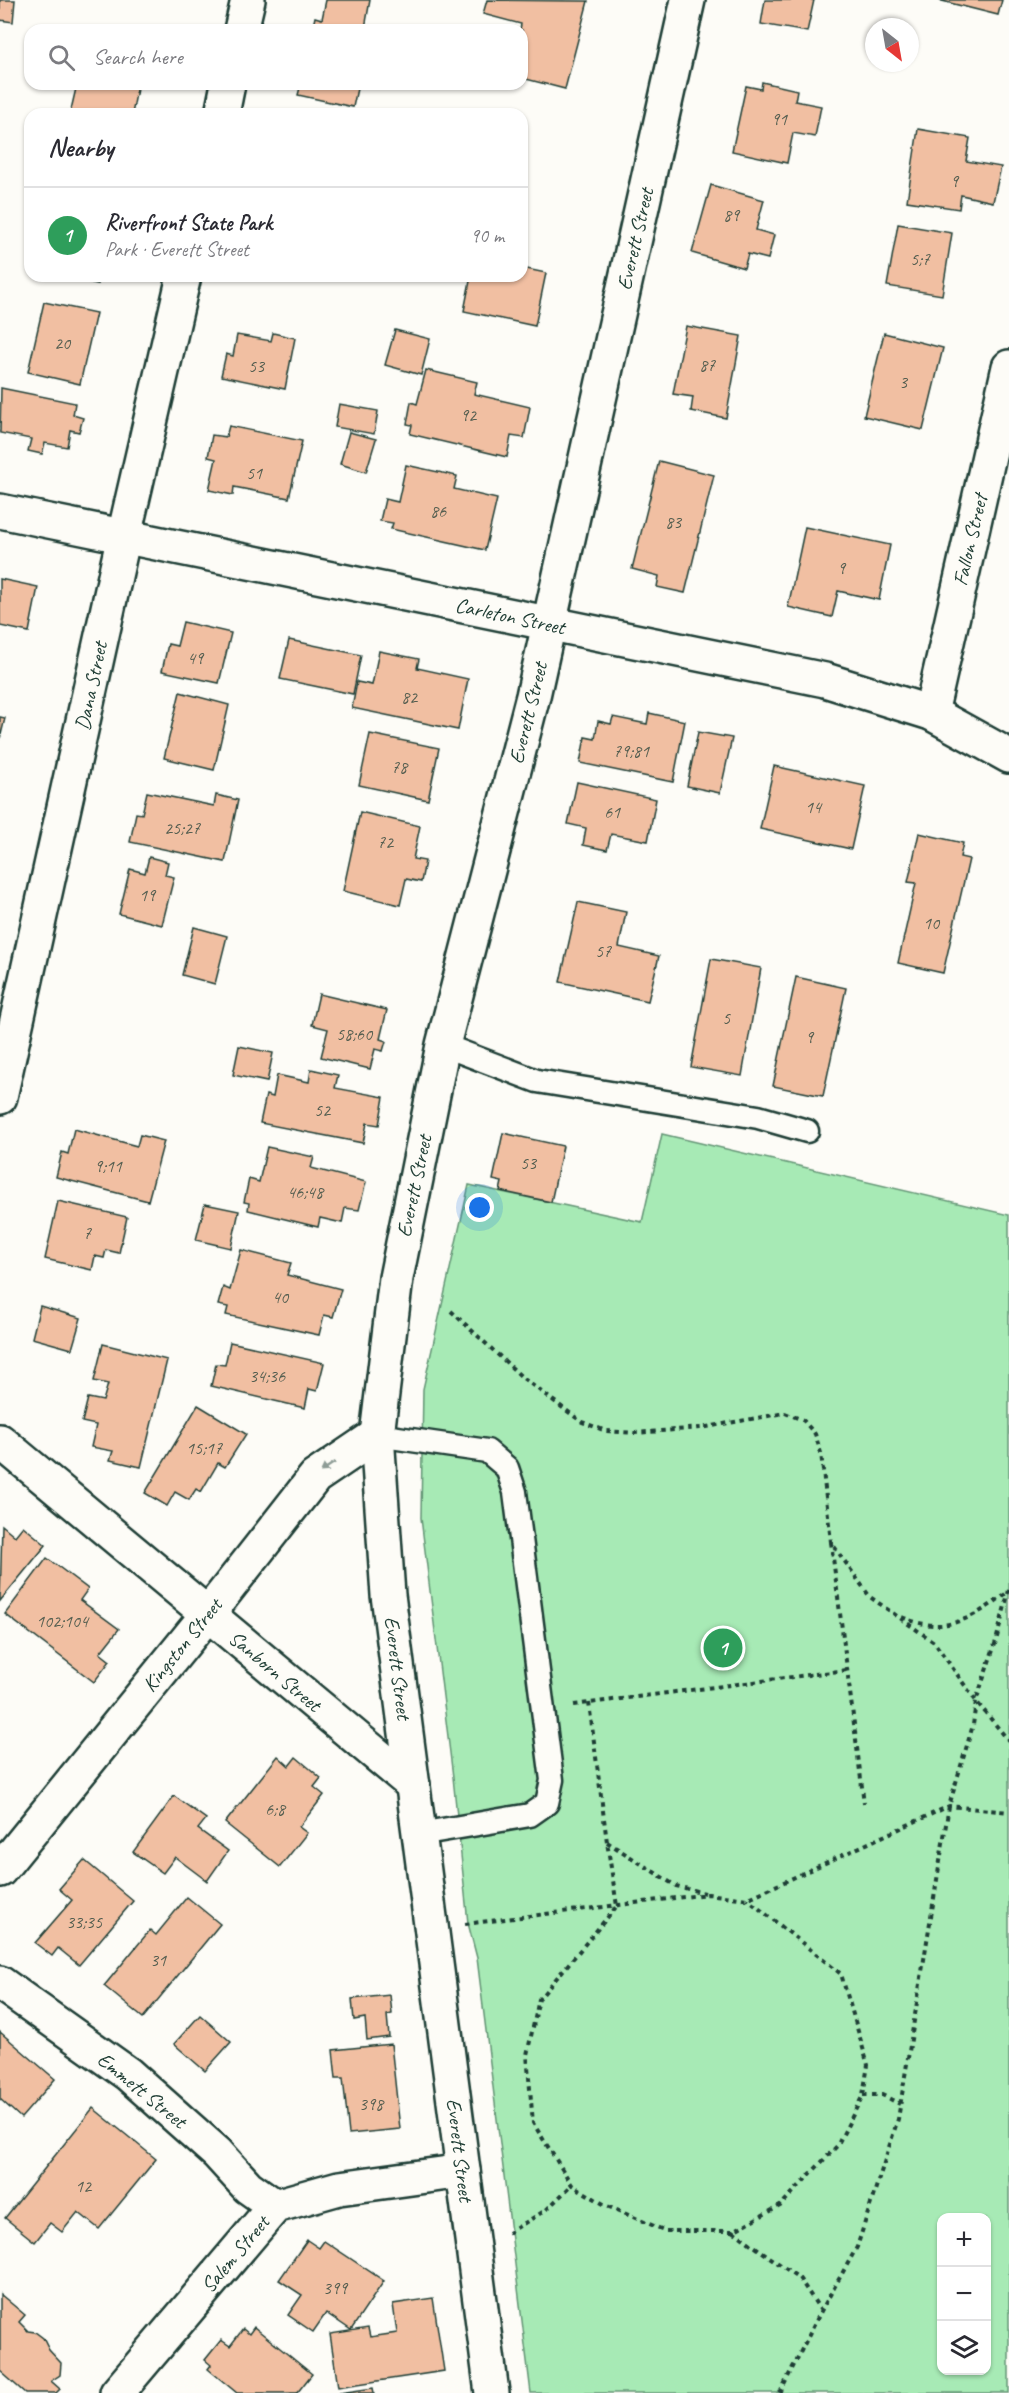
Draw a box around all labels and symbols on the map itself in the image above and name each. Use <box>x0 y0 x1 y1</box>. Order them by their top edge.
north arrow <box>865 18 919 72</box>
house number: 91 <box>771 108 788 130</box>
house number: 9 <box>950 170 960 192</box>
street label: Everett Street <box>611 184 660 292</box>
house number: 89 <box>723 204 741 226</box>
house number: 5;7 <box>910 248 931 270</box>
house number: 20 <box>54 332 72 354</box>
house number: 87 <box>699 354 716 376</box>
house number: 53 <box>248 355 266 377</box>
house number: 3 <box>899 371 909 393</box>
house number: 92 <box>460 404 478 426</box>
house number: 51 <box>246 462 263 484</box>
street label: Fallon Street <box>947 489 994 588</box>
house number: 86 <box>430 500 447 522</box>
house number: 83 <box>665 511 683 533</box>
house number: 9 <box>837 557 847 579</box>
street label: Carleton Street <box>453 592 569 641</box>
street label: Dana Street <box>69 637 113 733</box>
house number: 49 <box>187 647 205 669</box>
street label: Everett Street <box>503 658 554 766</box>
house number: 82 <box>401 686 419 708</box>
house number: 79;81 <box>613 740 650 762</box>
house number: 78 <box>391 756 409 778</box>
house number: 14 <box>805 796 823 818</box>
house number: 61 <box>604 801 621 823</box>
house number: 25;27 <box>164 817 201 839</box>
house number: 72 <box>377 831 395 853</box>
house number: 19 <box>139 884 157 906</box>
house number: 10 <box>923 912 941 934</box>
house number: 57 <box>595 940 612 962</box>
house number: 5 <box>722 1007 731 1029</box>
house number: 58;60 <box>336 1023 374 1045</box>
house number: 9 <box>805 1026 815 1048</box>
house number: 52 <box>314 1099 332 1121</box>
street label: Everett Street <box>391 1131 438 1239</box>
house number: 53 <box>520 1152 538 1174</box>
house number: 9;11 <box>94 1155 123 1177</box>
house number: 46;48 <box>287 1181 325 1203</box>
your location <box>465 1193 494 1222</box>
house number: 7 <box>83 1222 92 1244</box>
house number: 40 <box>272 1286 290 1308</box>
house number: 34;36 <box>249 1365 286 1387</box>
house number: 15;17 <box>186 1437 223 1459</box>
one-way arrow <box>320 1462 337 1473</box>
street label: Kingston Street <box>136 1591 229 1697</box>
house number: 102;104 <box>36 1610 90 1632</box>
street label: Everett Street <box>379 1615 417 1723</box>
street label: Sanborn Street <box>224 1625 328 1718</box>
pin: 1 <box>704 1626 742 1670</box>
house number: 6;8 <box>265 1798 287 1820</box>
house number: 33;35 <box>66 1911 103 1933</box>
house number: 31 <box>150 1949 167 1971</box>
street label: Emmett Street <box>92 2046 193 2135</box>
house number: 398 <box>359 2093 385 2115</box>
street label: Everett Street <box>441 2097 479 2205</box>
house number: 12 <box>75 2175 93 2197</box>
street label: Salem Street <box>195 2209 276 2298</box>
house number: 399 <box>323 2277 349 2299</box>

